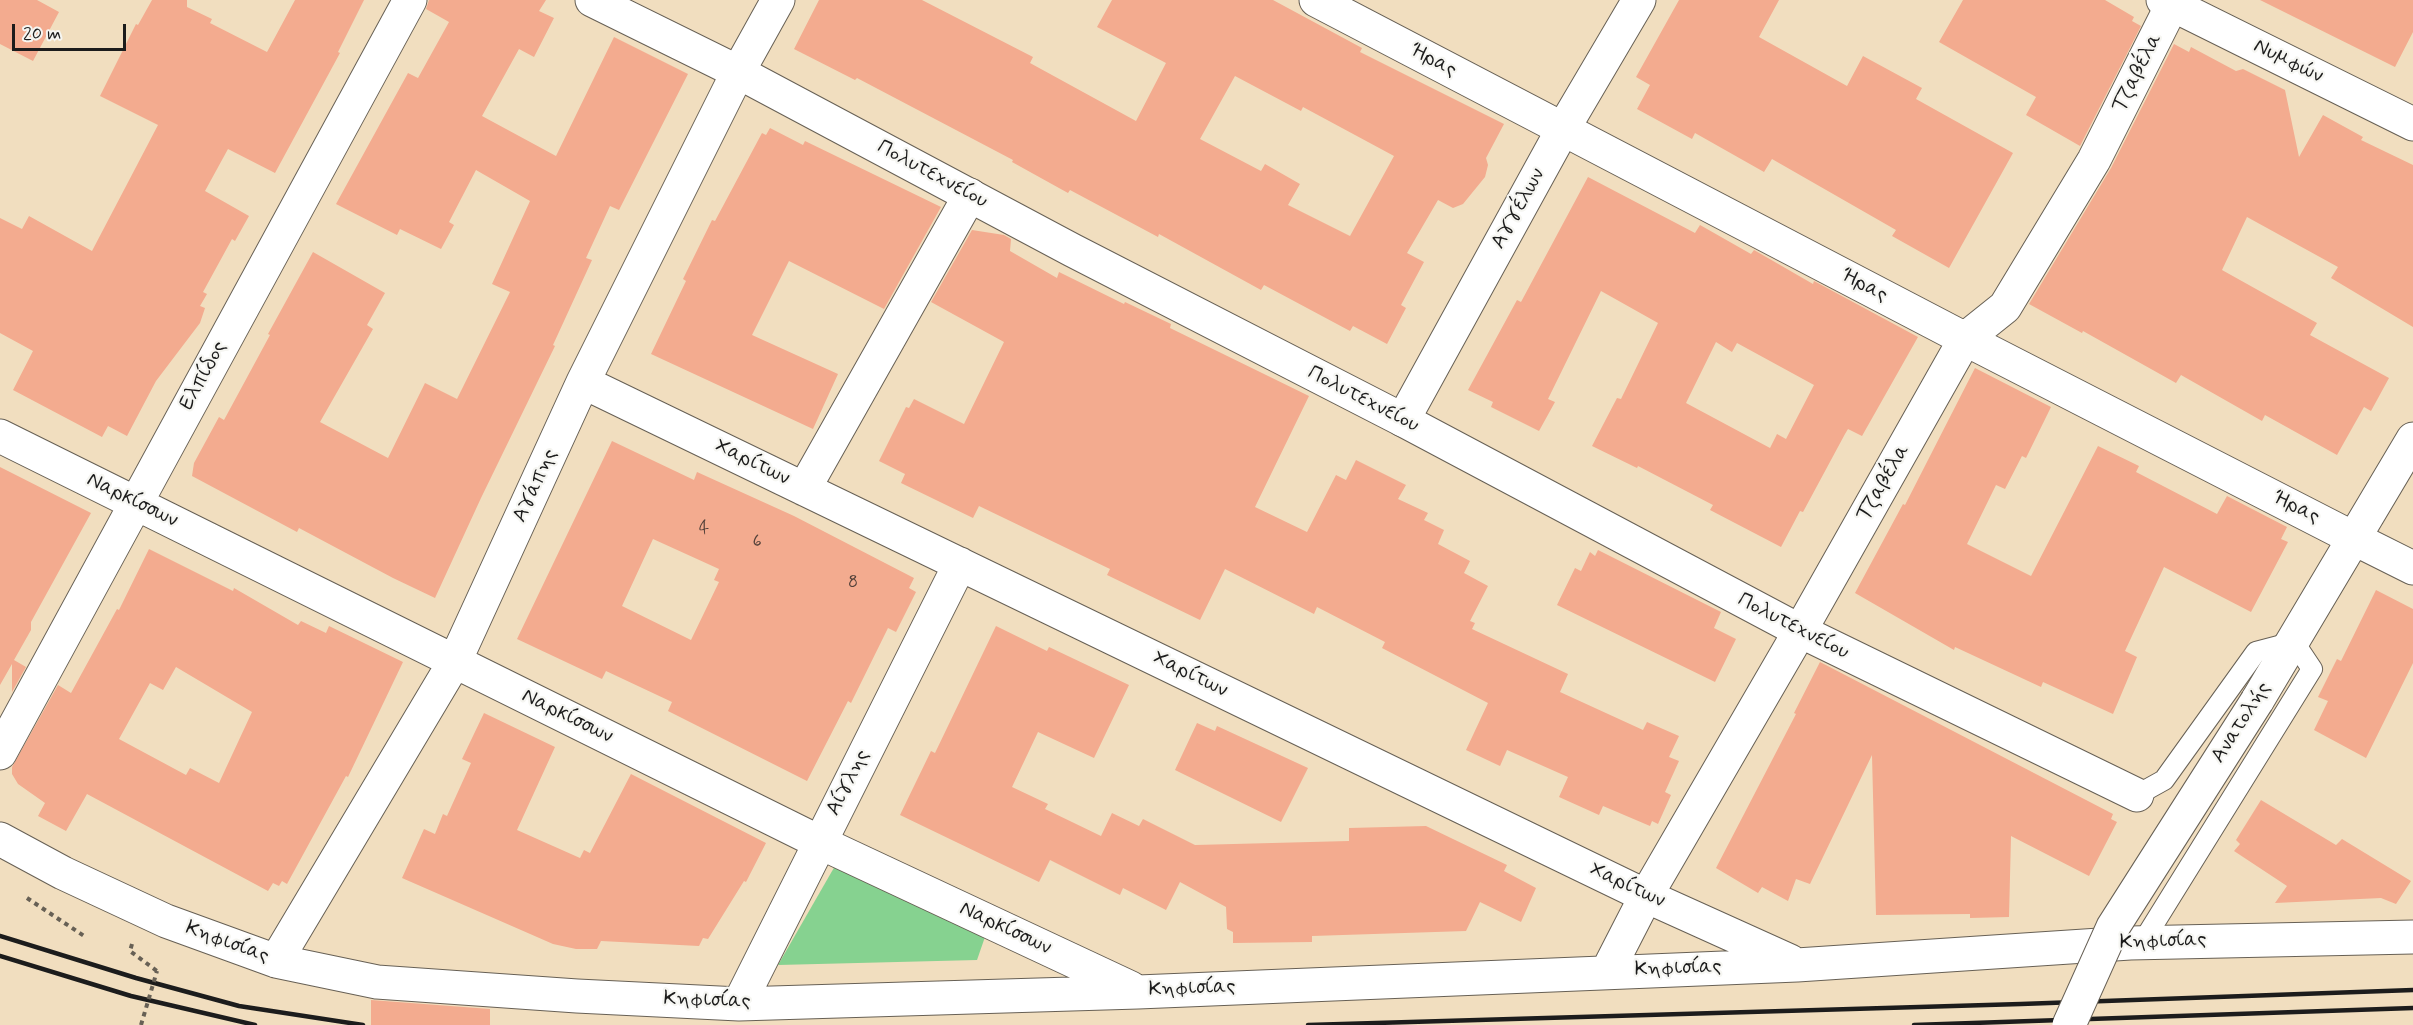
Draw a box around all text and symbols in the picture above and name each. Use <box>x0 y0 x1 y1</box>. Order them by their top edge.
scale bar <box>15 12 129 50</box>
text: 20 m <box>23 22 61 46</box>
street label: Τζαβέλα <box>2108 30 2168 116</box>
street label: Νυμφών <box>2249 34 2327 90</box>
street label: Ήρας <box>1405 38 1461 84</box>
street label: Πολυτεχνείου <box>872 135 992 215</box>
street label: Αγγέλων <box>1487 164 1551 254</box>
street label: Ήρας <box>1836 263 1892 309</box>
street label: Ελπίδος <box>175 337 233 415</box>
street label: Πολυτεχνείου <box>1303 361 1423 439</box>
street label: Χαρίτων <box>710 434 794 492</box>
street label: Τζαβέλα <box>1852 440 1916 526</box>
street label: Αγάπης <box>508 445 564 527</box>
street label: Ναρκίσσων <box>82 468 182 534</box>
street label: Ήρας <box>2268 486 2324 530</box>
house number: 4 <box>699 518 709 540</box>
house number: 6 <box>752 531 762 553</box>
house number: 8 <box>848 572 858 594</box>
street label: Πολυτεχνείου <box>1733 588 1853 666</box>
street label: Χαρίτων <box>1148 646 1232 704</box>
street label: Ανατολής <box>2207 678 2277 768</box>
street label: Ναρκίσσων <box>517 684 617 750</box>
street label: Αίγλης <box>822 746 876 820</box>
street label: Χαρίτων <box>1585 858 1669 914</box>
street label: Ναρκίσσων <box>955 897 1055 961</box>
street label: Κηφισίας <box>182 916 272 970</box>
street label: Κηφισίας <box>2119 928 2207 956</box>
street label: Κηφισίας <box>1634 955 1722 983</box>
street label: Κηφισίας <box>1148 975 1236 1003</box>
street label: Κηφισίας <box>663 987 751 1015</box>

